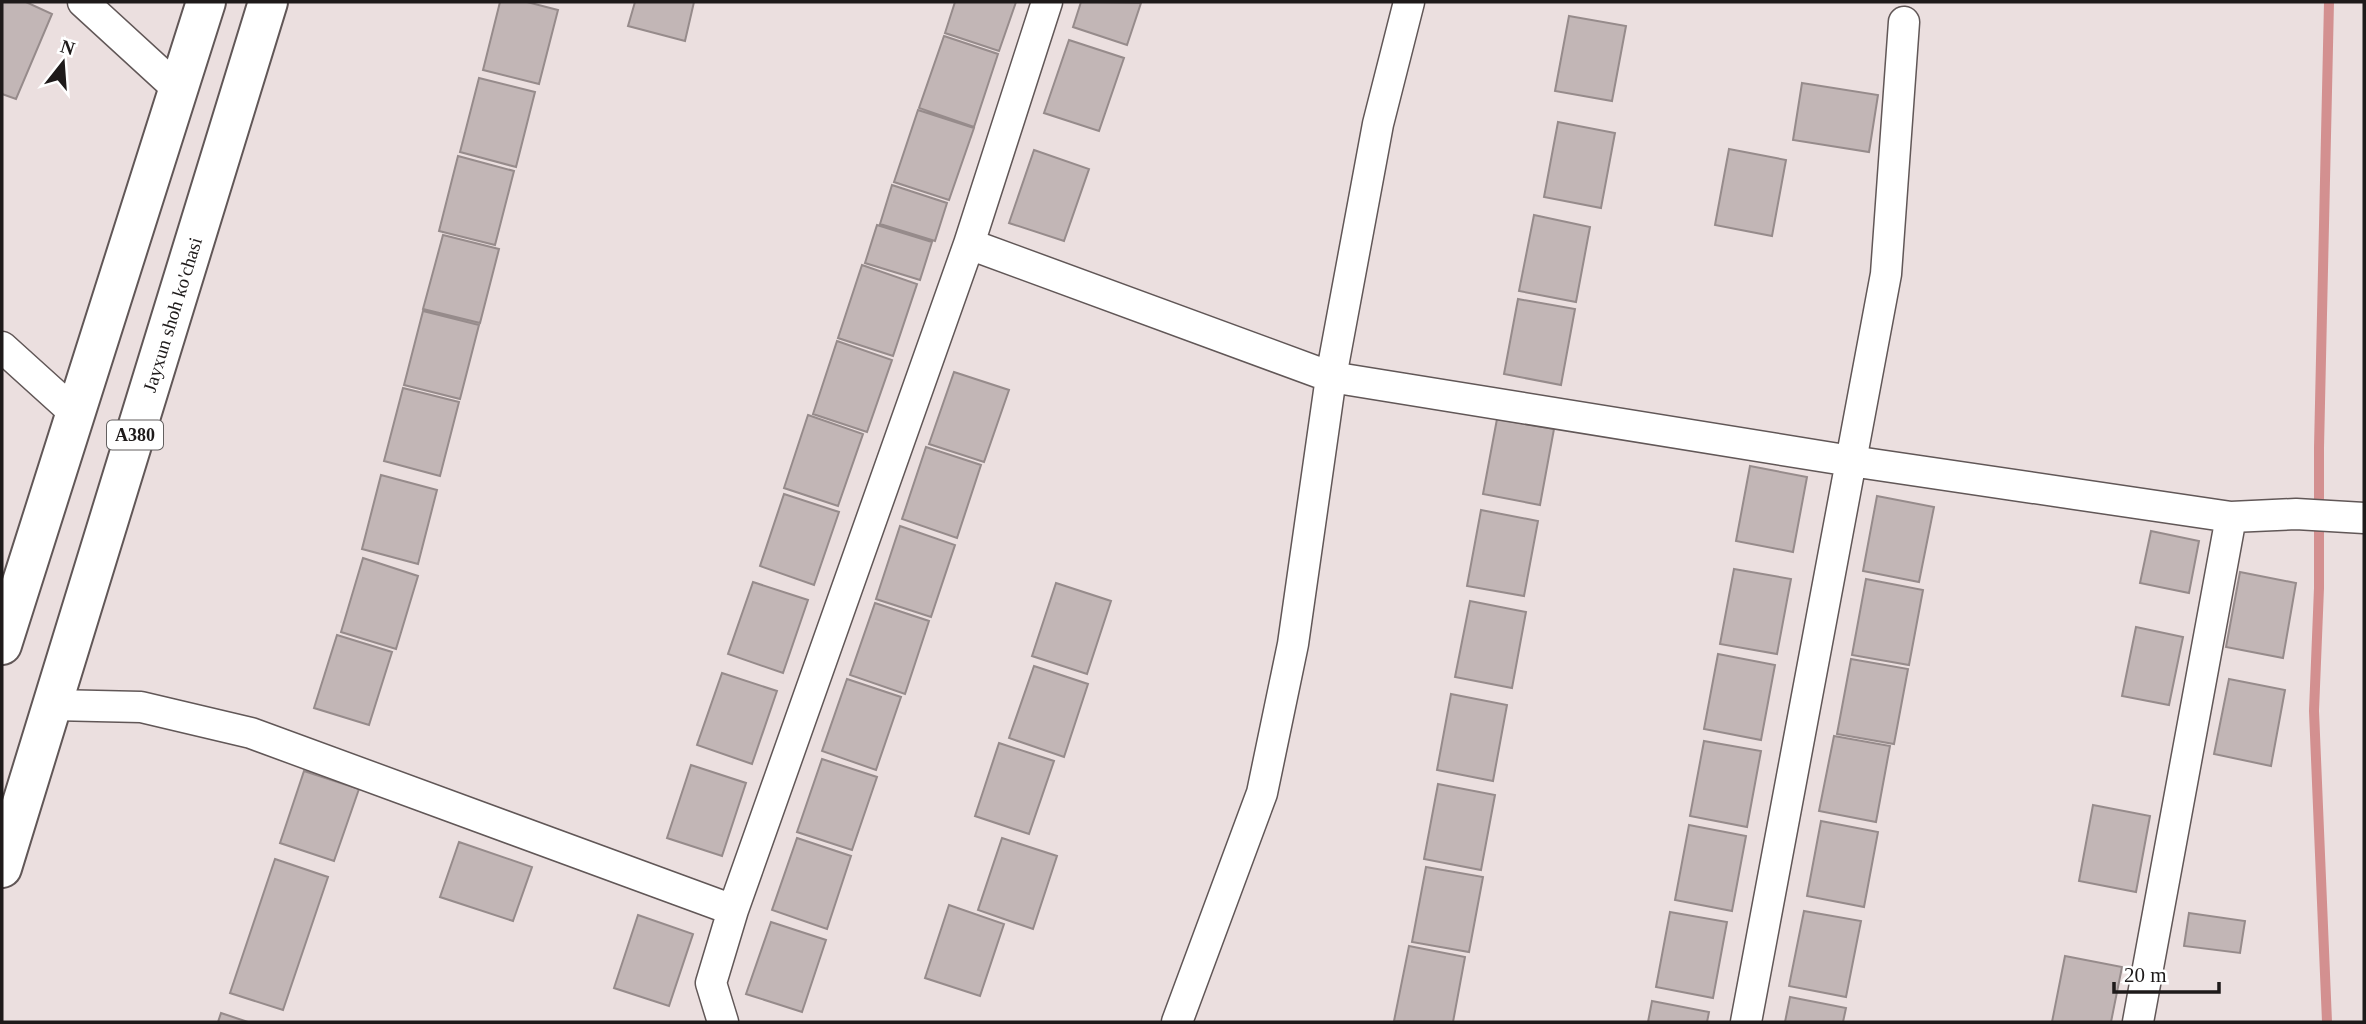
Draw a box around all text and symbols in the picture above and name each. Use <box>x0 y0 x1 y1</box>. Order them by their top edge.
north arrow <box>28 28 98 98</box>
text: N <box>58 35 78 59</box>
street label: Jayxun shoh ko'chasi <box>138 235 206 394</box>
road number: A380 <box>107 421 163 450</box>
scale bar <box>2114 950 2219 994</box>
text: 20 m <box>2124 963 2167 987</box>

